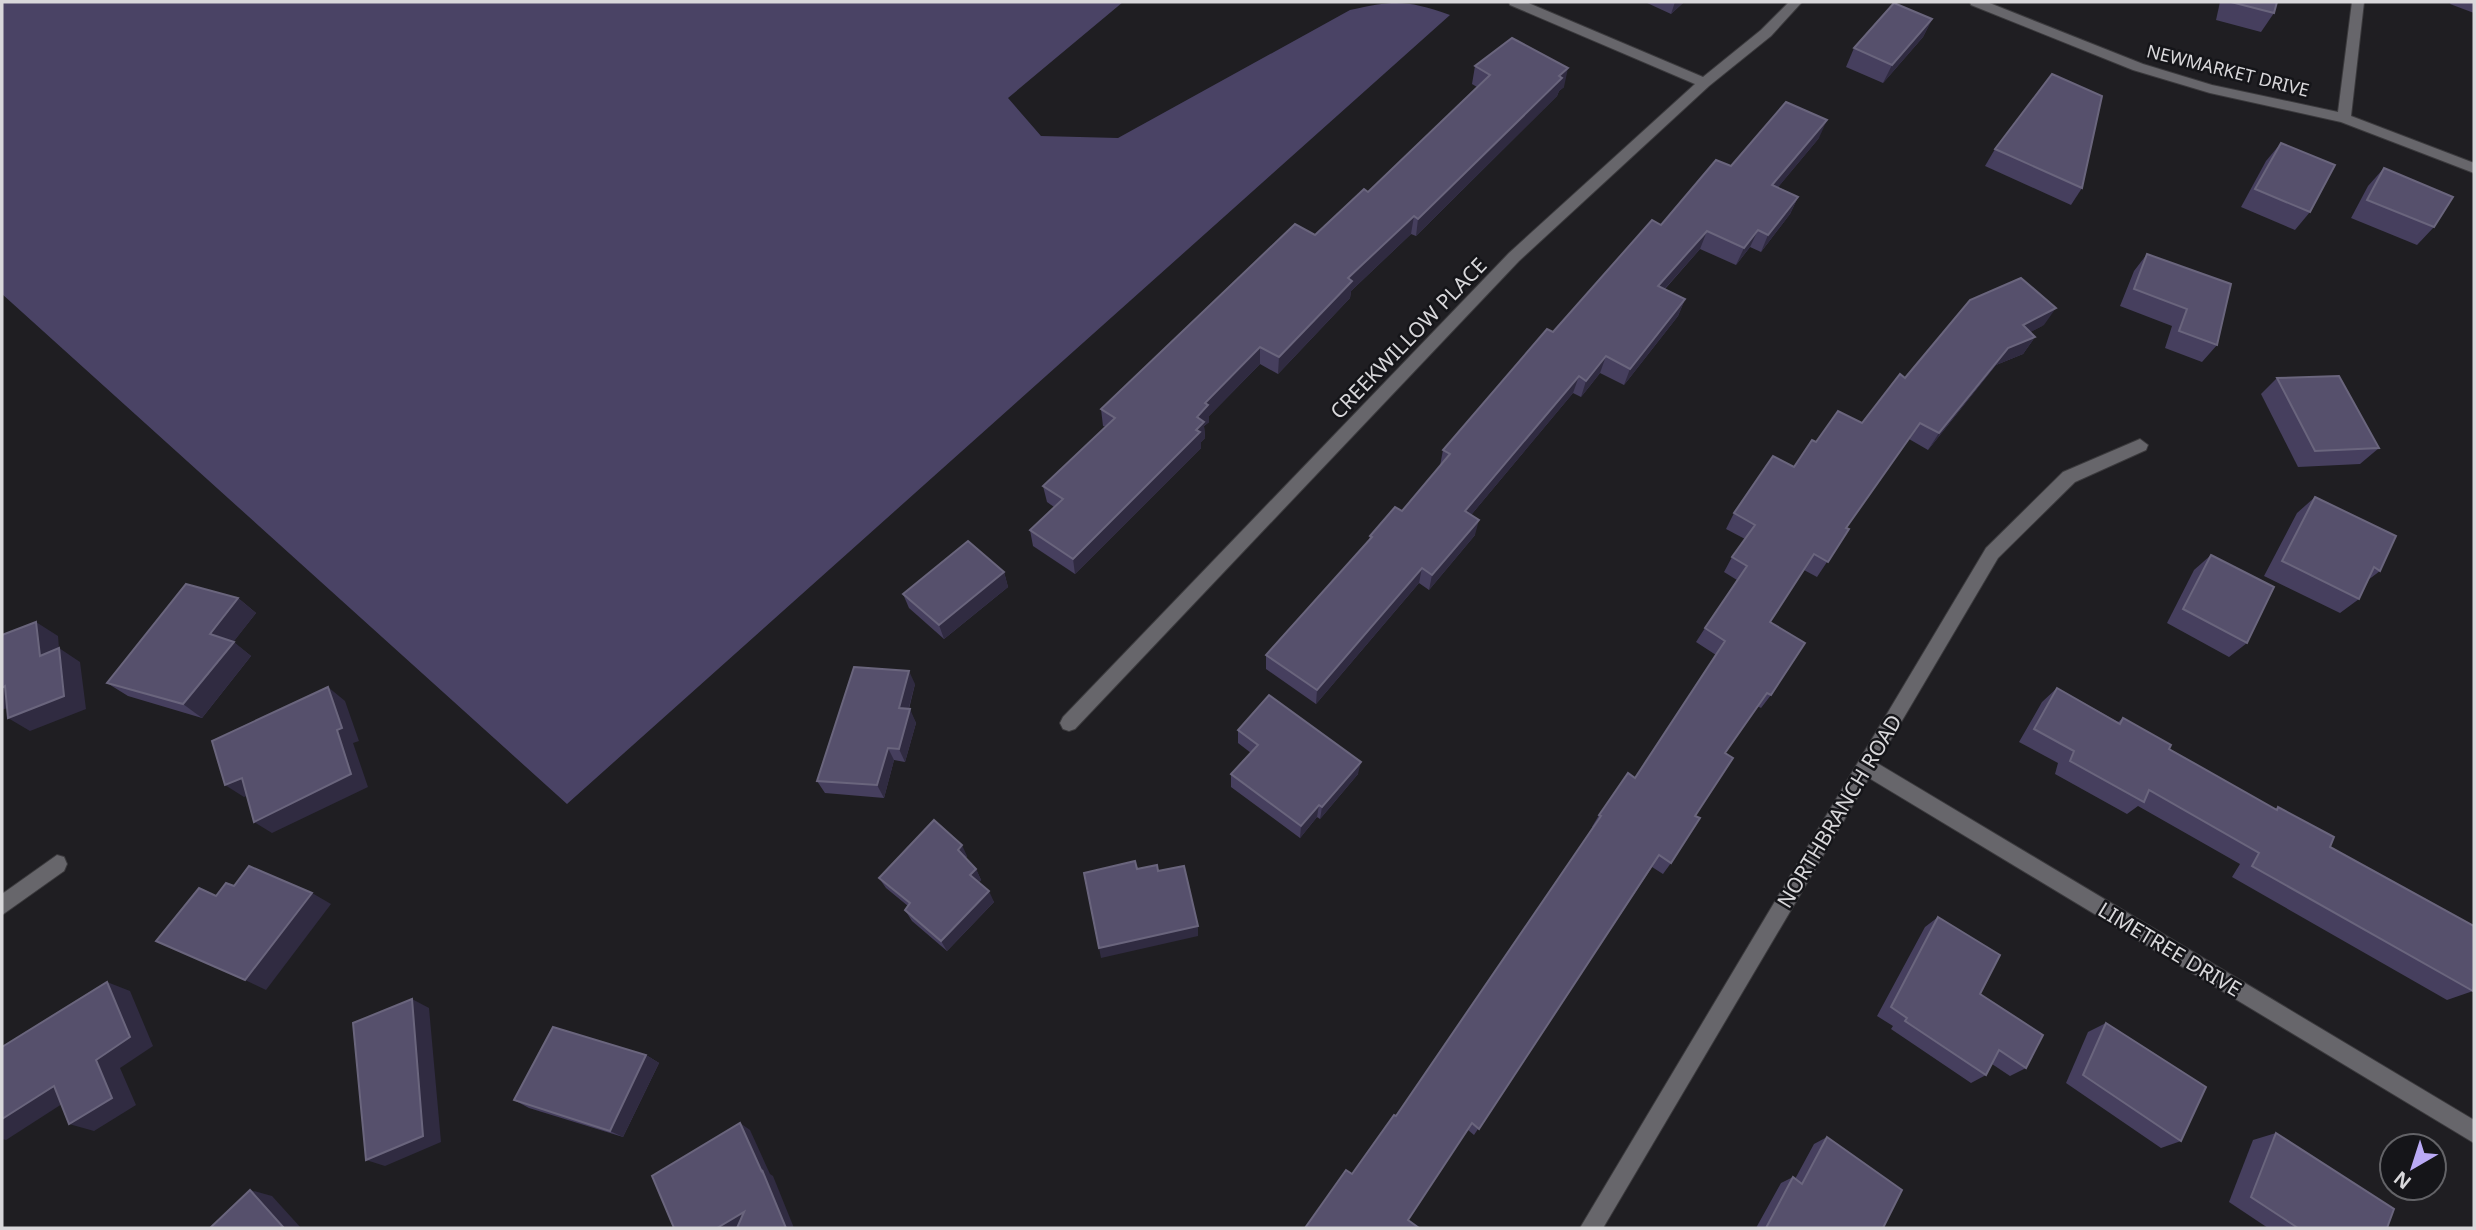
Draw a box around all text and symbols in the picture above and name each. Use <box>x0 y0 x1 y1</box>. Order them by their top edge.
street label: NEWMARKET DRIVE <box>2144 38 2312 102</box>
street label: CREEKWILLOW PLACE <box>1324 251 1492 425</box>
street label: NORTHBRANCH ROAD <box>1770 709 1908 913</box>
street label: LIMETREE DRIVE <box>2093 895 2247 1003</box>
north arrow <box>2378 1132 2448 1202</box>
text: N <box>2388 1165 2416 1195</box>

